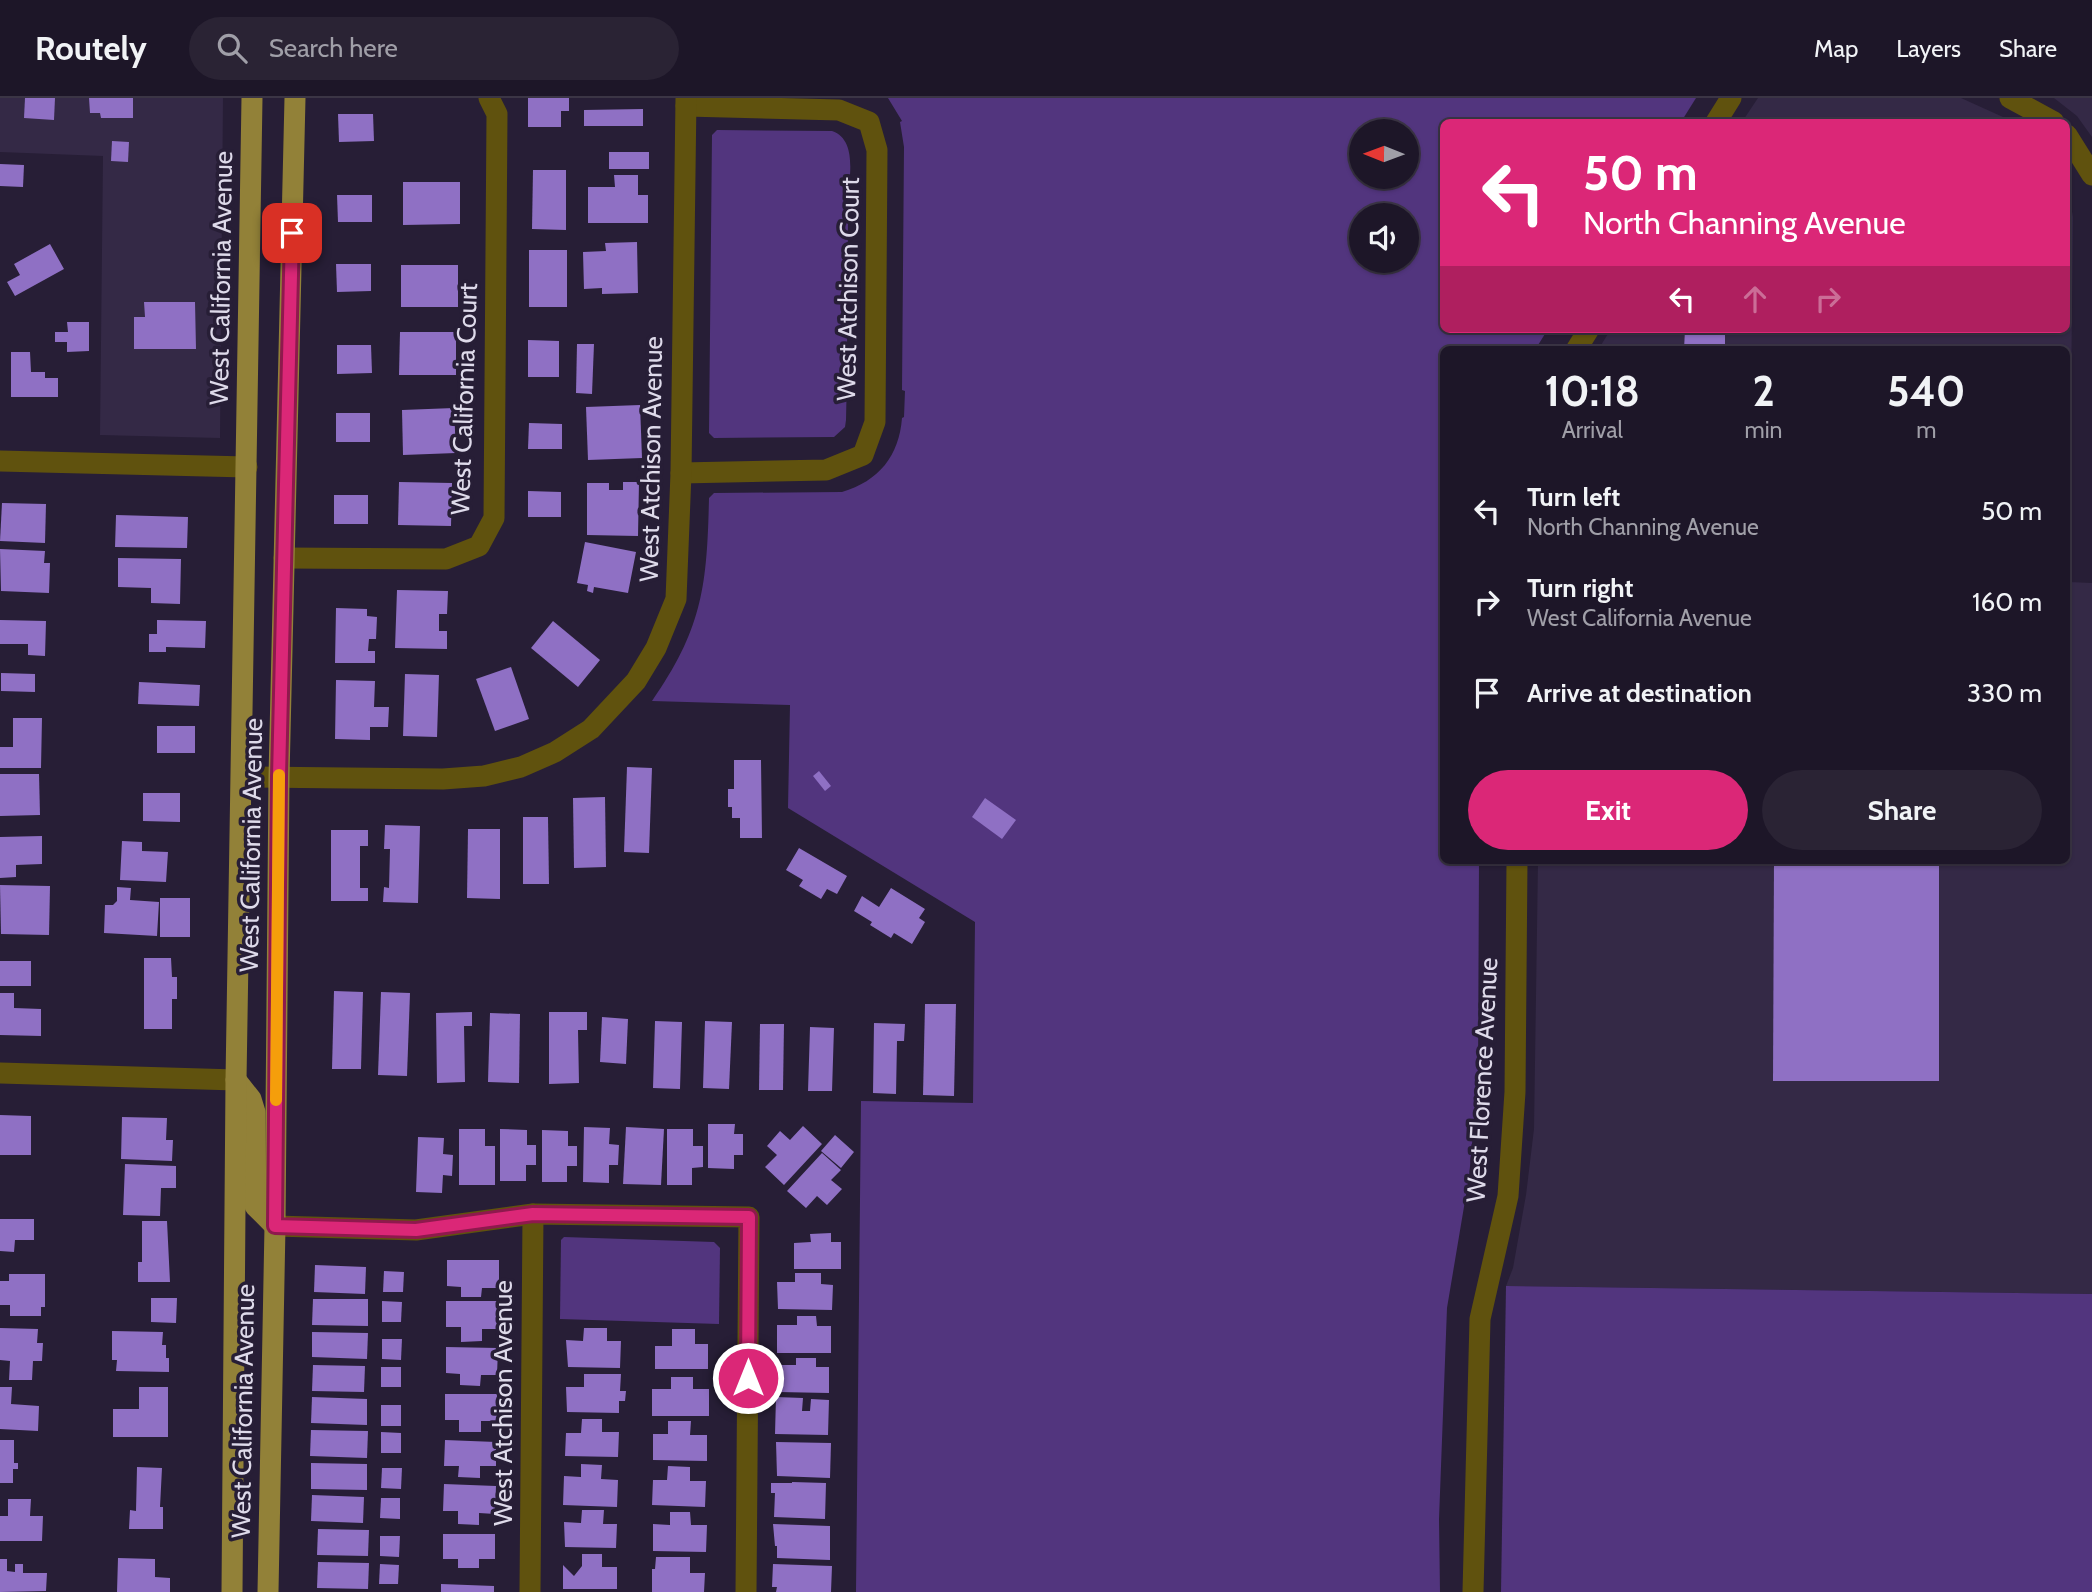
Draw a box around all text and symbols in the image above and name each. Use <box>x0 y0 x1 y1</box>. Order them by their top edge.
search box <box>189 17 679 80</box>
text: Routely <box>35 28 147 68</box>
icon: search <box>213 29 251 67</box>
text: Search here <box>269 32 398 64</box>
text: Map <box>1814 34 1858 63</box>
text: Layers <box>1896 34 1961 63</box>
text: Share <box>1999 34 2057 63</box>
north arrow <box>1349 119 1419 189</box>
map controls <box>1349 119 1419 273</box>
text: 50 m <box>1583 143 1698 202</box>
icon: left <box>1468 147 1559 238</box>
street label: West California Avenue <box>203 151 239 405</box>
street label: West Atchison Court <box>830 177 866 401</box>
pin <box>262 203 322 263</box>
button: sound <box>1349 203 1419 273</box>
text: North Channing Avenue <box>1583 203 1906 242</box>
icon: arrive <box>273 214 311 252</box>
icon: left <box>1663 280 1701 318</box>
icon: ahead <box>1736 280 1774 318</box>
icon: right <box>1809 280 1847 318</box>
street label: West California Court <box>444 282 484 516</box>
street label: West Atchison Avenue <box>633 336 669 582</box>
text: 10:18 <box>1545 365 1640 417</box>
text: 2 <box>1752 365 1775 417</box>
text: 540 <box>1887 365 1965 417</box>
text: Arrival <box>1562 416 1623 444</box>
text: min <box>1745 416 1782 444</box>
text: m <box>1916 416 1936 444</box>
text: Turn left <box>1527 481 1620 513</box>
icon: left <box>1468 492 1506 530</box>
text: 50 m <box>1981 495 2042 527</box>
text: North Channing Avenue <box>1527 513 1759 541</box>
text: Turn right <box>1527 572 1633 604</box>
icon: right <box>1468 583 1506 621</box>
text: 160 m <box>1972 586 2042 618</box>
text: West California Avenue <box>1527 604 1752 632</box>
icon: arrive <box>1468 674 1506 712</box>
text: Arrive at destination <box>1527 677 1752 709</box>
text: 330 m <box>1967 677 2042 709</box>
street label: West California Avenue <box>233 718 269 972</box>
button: Exit <box>1468 770 1748 850</box>
button: Share <box>1762 770 2042 850</box>
street label: West Florence Avenue <box>1460 957 1504 1203</box>
street label: West Atchison Avenue <box>487 1280 519 1526</box>
street label: West California Avenue <box>225 1284 261 1538</box>
position arrow <box>711 1341 785 1415</box>

